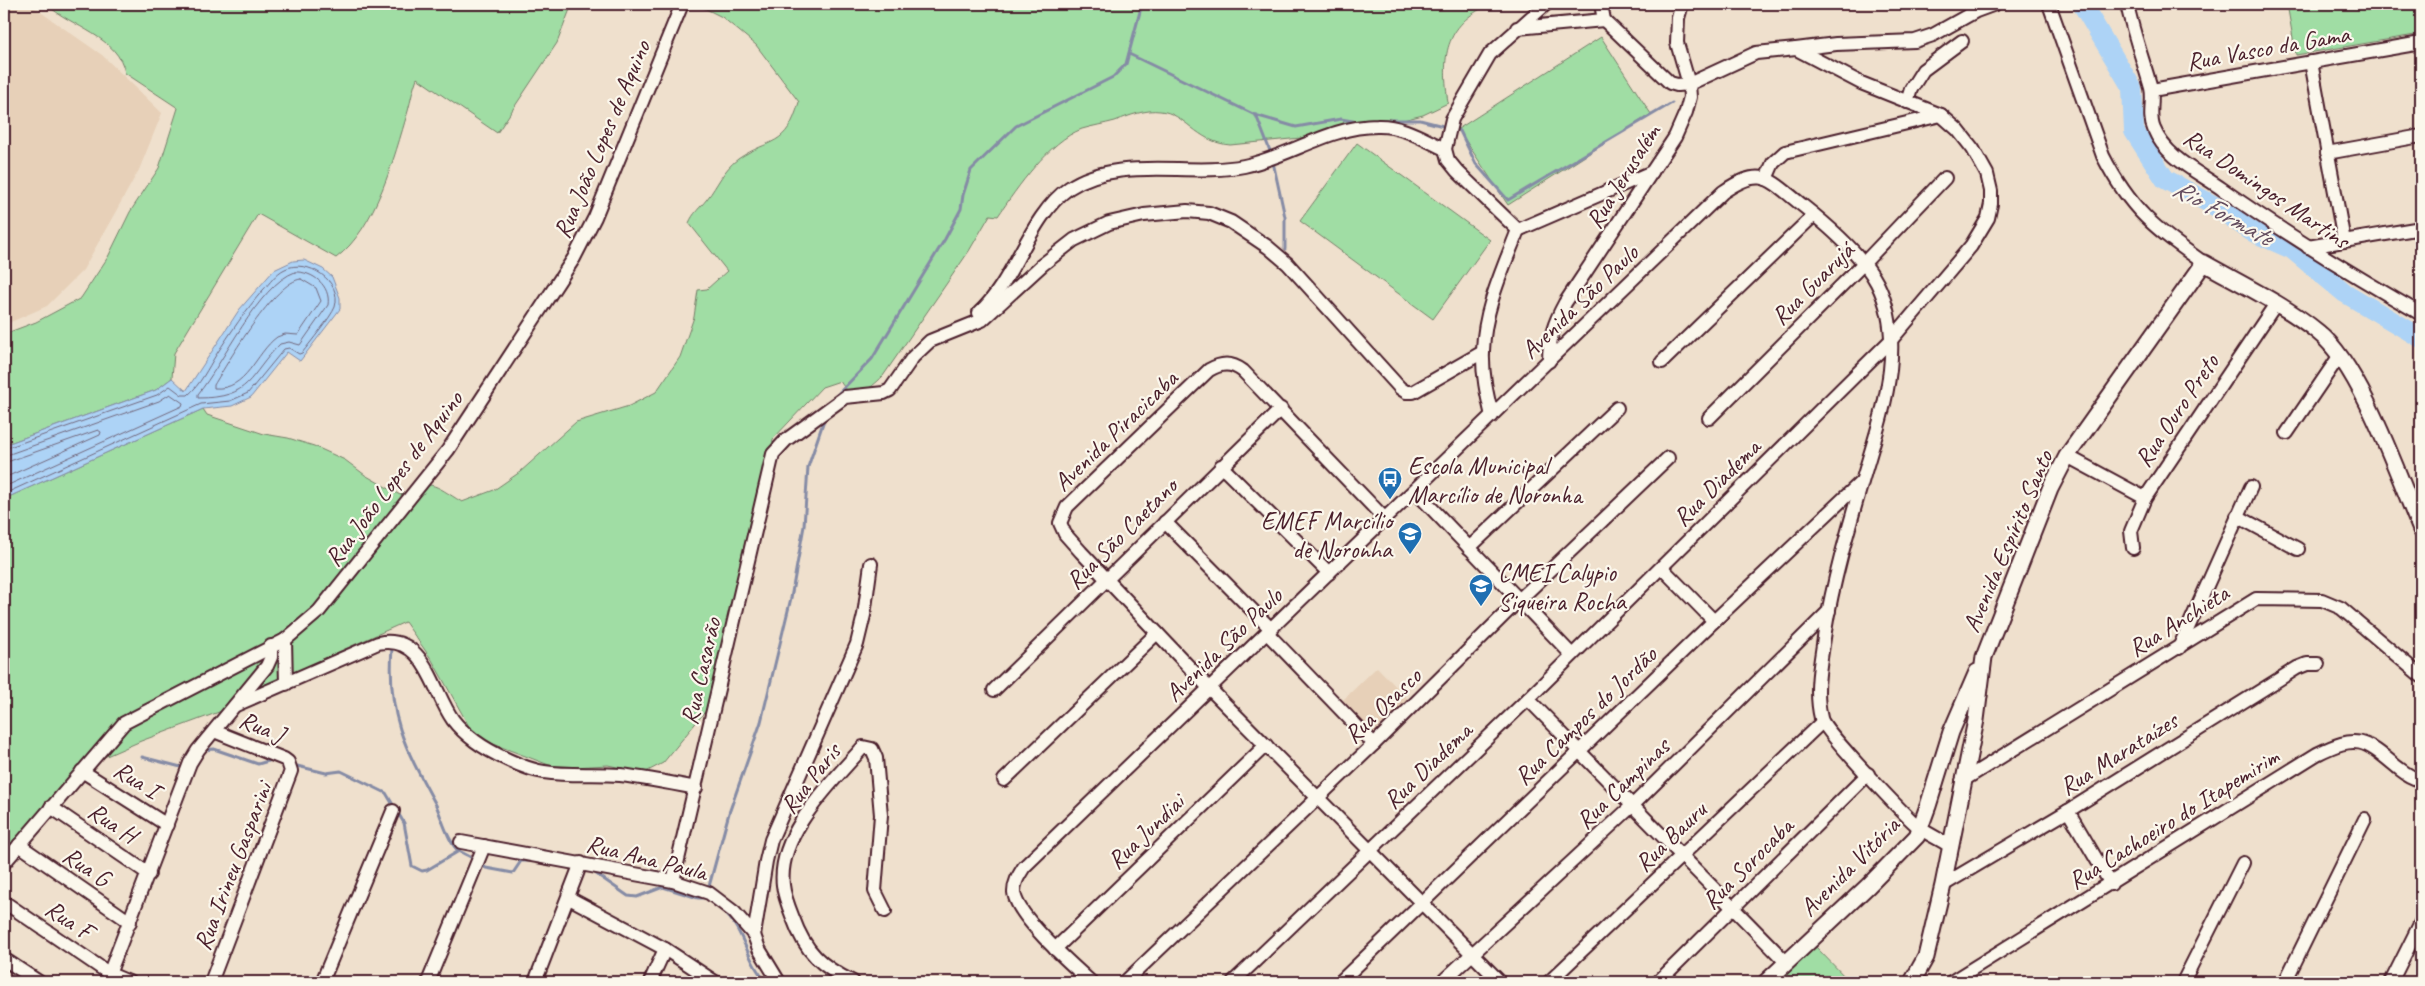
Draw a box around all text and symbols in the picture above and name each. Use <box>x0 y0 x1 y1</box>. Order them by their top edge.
street label: Rua Vasco da Gama <box>2184 18 2354 78</box>
street label: Rua João Lopes de Aquino <box>546 35 658 243</box>
street label: Rua Jerusalém <box>1578 117 1668 235</box>
street label: Rua Domingos Martins <box>2177 121 2358 258</box>
water label: Rio Formate <box>2167 172 2281 255</box>
street label: Rua Guarujá <box>1764 234 1863 332</box>
street label: Avenida São Paulo <box>1514 237 1646 366</box>
street label: Rua Ouro Preto <box>2127 347 2227 473</box>
street label: Avenida Piracicaba <box>1047 362 1186 498</box>
street label: Rua João Lopes de Aquino <box>317 384 471 573</box>
street label: Rua Diadema <box>1666 430 1769 533</box>
street label: Avenida Espírito Santo <box>1955 445 2061 637</box>
place label: Escola Municipal Marcílio de Noronha <box>1408 450 1584 511</box>
bus stop icon: Escola Municipal Marcílio de Noronha <box>1377 466 1403 500</box>
street label: Rua São Caetano <box>1059 469 1187 596</box>
place label: EMEF Marcílio de Noronha <box>1261 505 1395 566</box>
school or university icon: EMEF Marcílio de Noronha <box>1397 521 1423 555</box>
place label: CMEI Calypio Siqueira Rocha <box>1498 557 1628 618</box>
school or university icon: CMEI Calypio Siqueira Rocha <box>1468 573 1494 607</box>
street label: Rua Anchieta <box>2122 576 2237 664</box>
street label: Avenida São Paulo <box>1158 580 1290 709</box>
street label: Rua Casarão <box>673 614 729 728</box>
street label: Rua Campos do Jordão <box>1507 638 1665 792</box>
street label: Rua Osasco <box>1337 660 1429 751</box>
street label: Rua J <box>234 704 292 752</box>
street label: Rua Marataízes <box>2053 704 2186 803</box>
street label: Rua Diadema <box>1376 714 1481 816</box>
street label: Rua Campinas <box>1569 729 1678 836</box>
street label: Rua Paris <box>773 735 850 820</box>
street label: Rua Cachoeiro do Itapemirim <box>2062 740 2286 897</box>
street label: Rua I <box>108 754 170 809</box>
street label: Rua Irineu Gasparini <box>186 775 281 955</box>
street label: Rua Jundiai <box>1100 785 1193 876</box>
street label: Rua Bauru <box>1628 793 1715 879</box>
street label: Rua H <box>82 795 146 853</box>
street label: Avenida Vitória <box>1793 808 1908 924</box>
street label: Rua Sorocaba <box>1695 809 1802 916</box>
street label: Rua Ana Paula <box>583 828 713 889</box>
street label: Rua G <box>57 839 118 896</box>
street label: Rua F <box>39 893 102 950</box>

